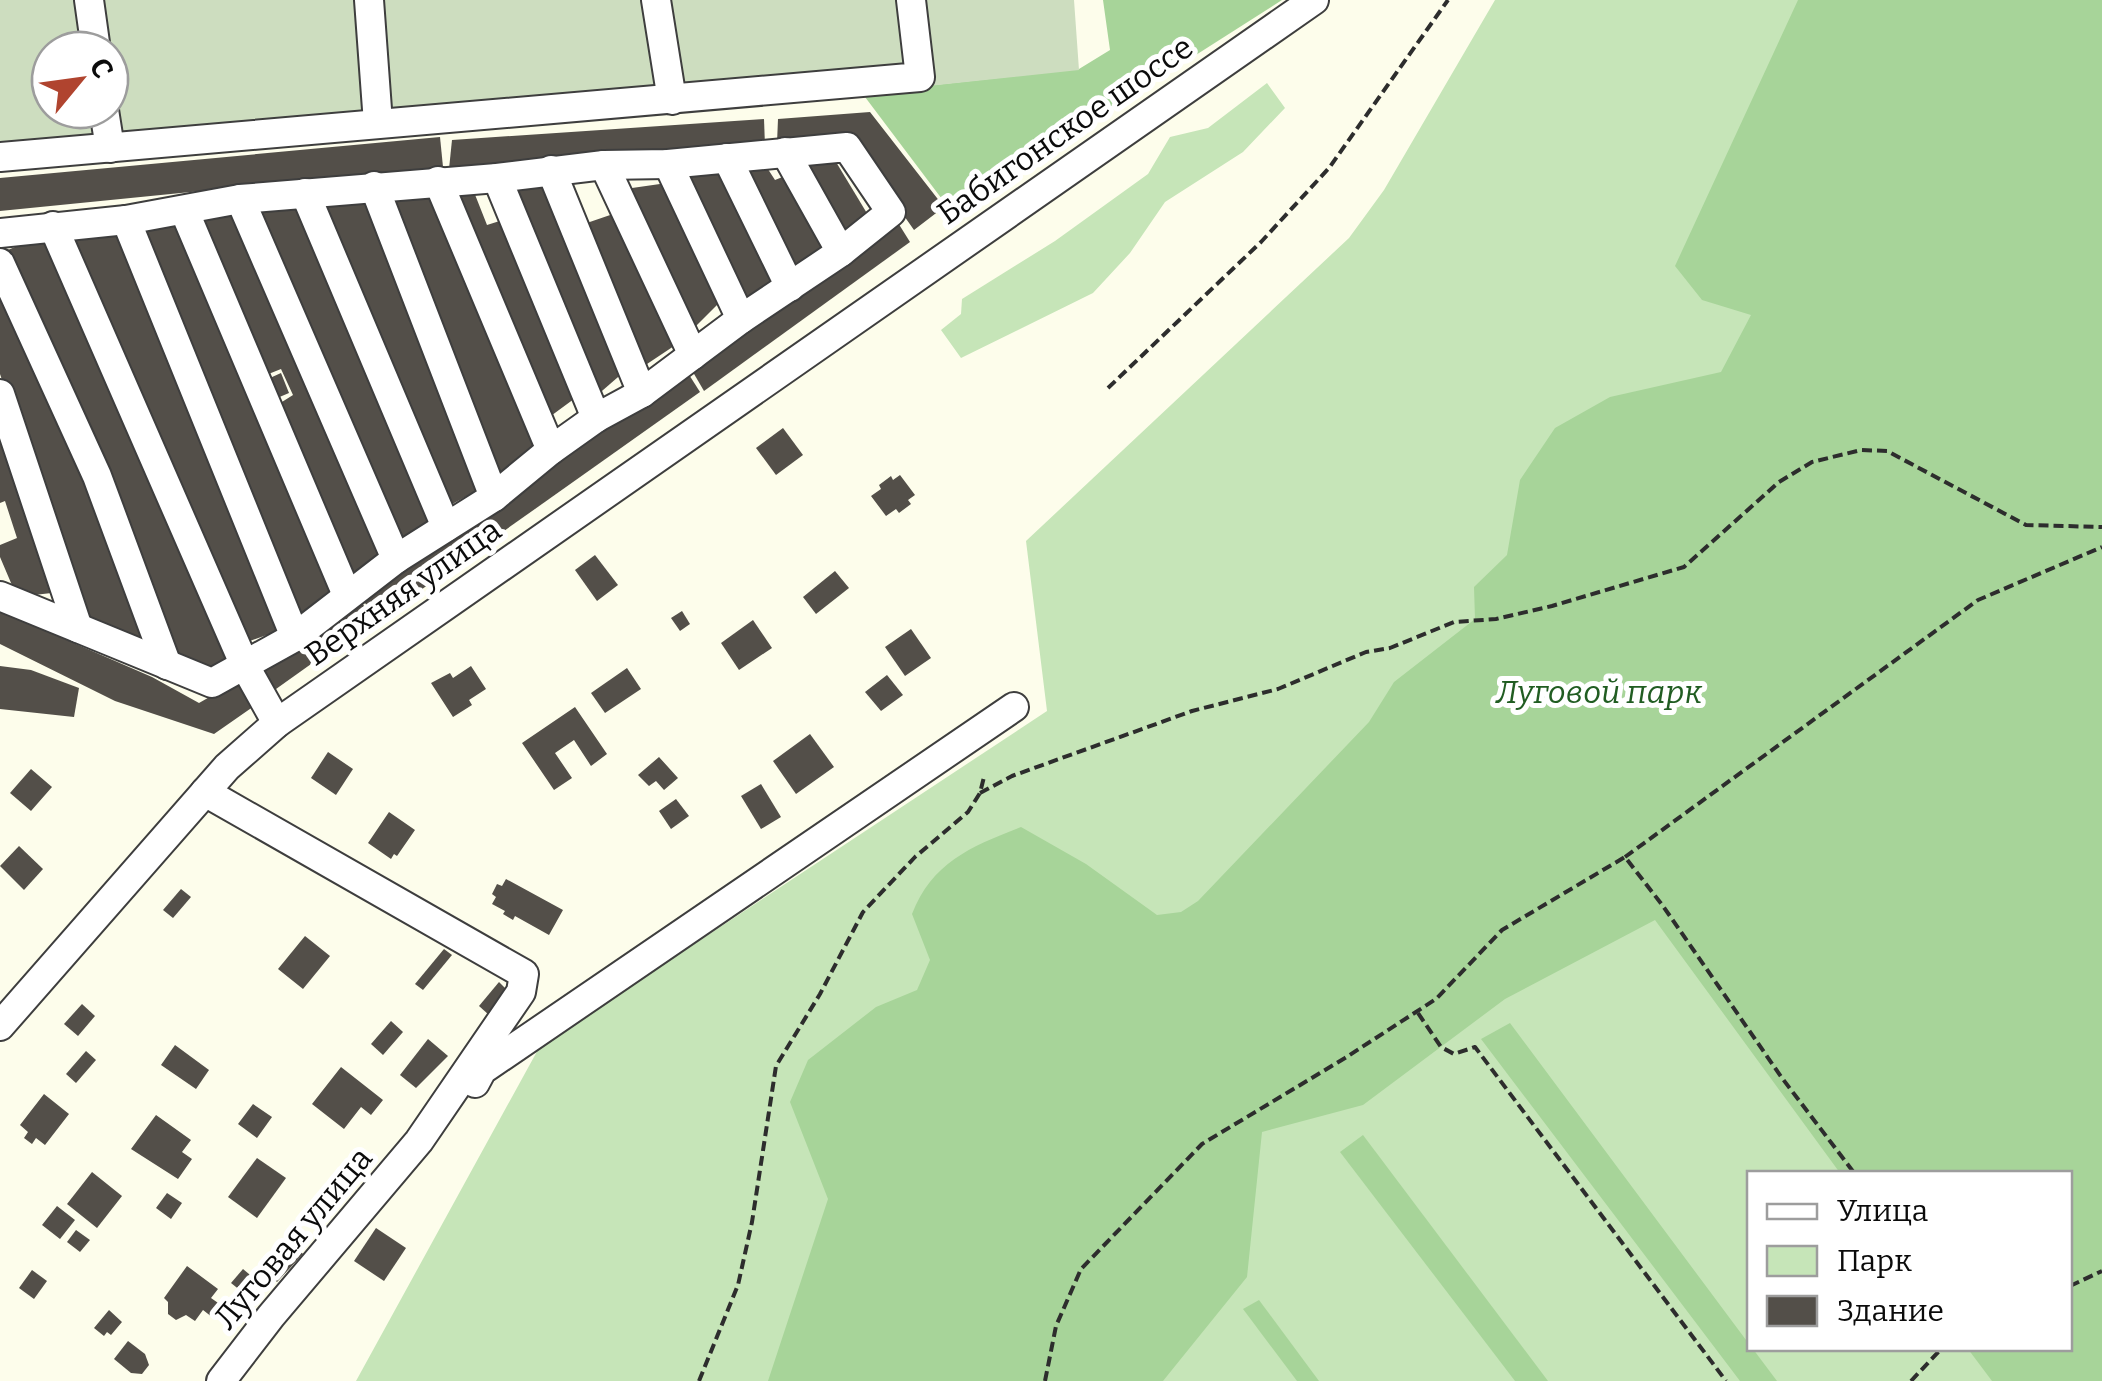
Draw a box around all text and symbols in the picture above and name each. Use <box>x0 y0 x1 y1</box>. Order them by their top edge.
street label: Бабигонское шоссе <box>930 28 1200 232</box>
north arrow <box>30 30 130 130</box>
text: С <box>83 52 120 84</box>
street label: Верхняя улица <box>298 510 508 674</box>
park label: Луговой парк <box>1495 673 1703 711</box>
street label: Луговая улица <box>206 1140 380 1336</box>
legend <box>1747 1171 2072 1351</box>
text: Улица <box>1837 1193 1928 1229</box>
text: Парк <box>1837 1243 1912 1279</box>
text: Здание <box>1837 1293 1944 1329</box>

